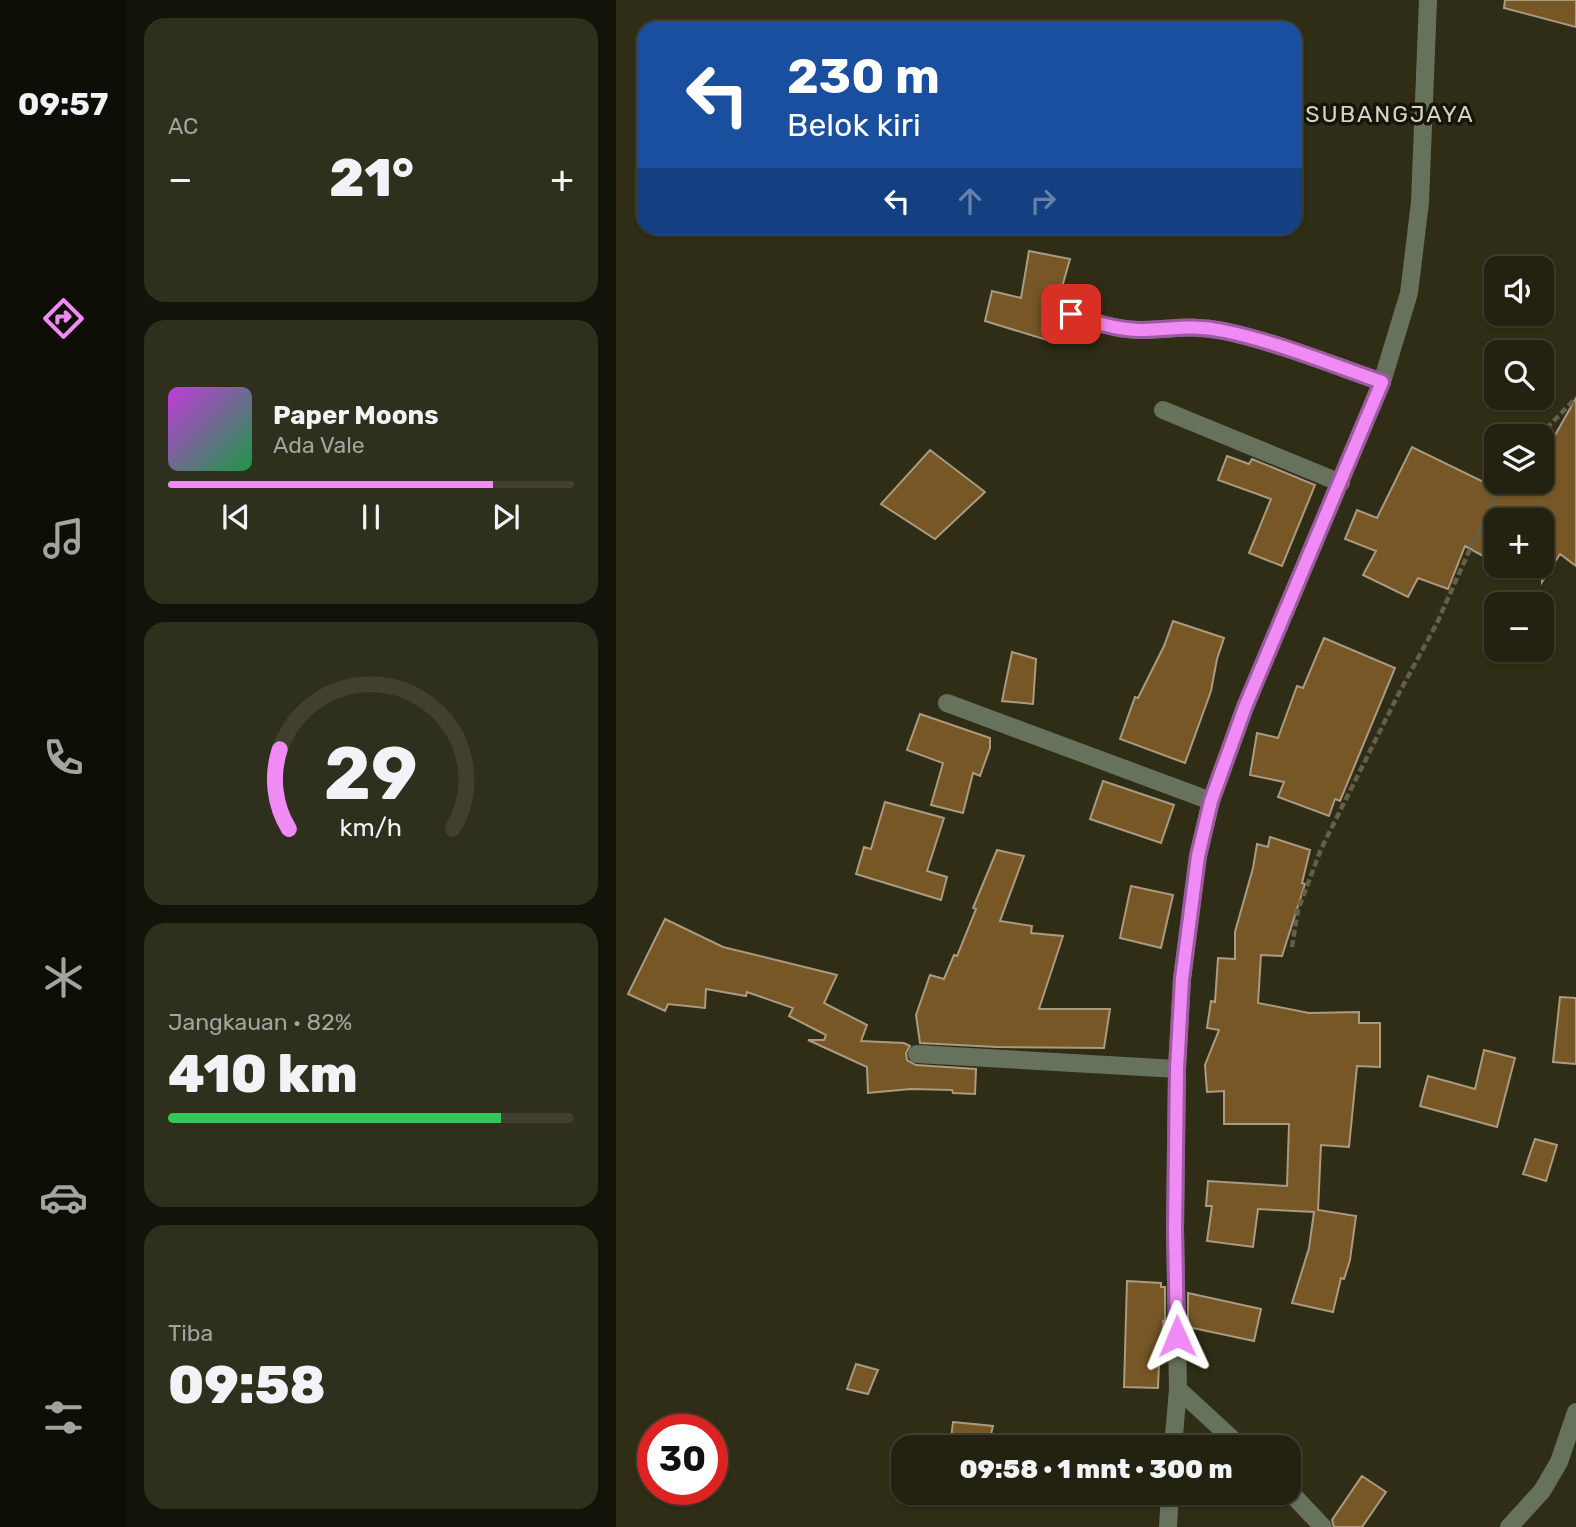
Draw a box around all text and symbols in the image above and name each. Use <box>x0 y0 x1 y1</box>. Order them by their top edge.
text: 230 m <box>787 47 940 105</box>
icon: left <box>672 49 763 140</box>
text: 09:57 <box>18 85 108 123</box>
district label: SUBANGJAYA <box>1305 100 1475 128</box>
text: Belok kiri <box>787 106 921 144</box>
text: AC <box>168 112 198 140</box>
text: 21° <box>329 147 414 209</box>
text: − <box>168 156 193 202</box>
text: + <box>550 156 574 202</box>
icon: left <box>878 182 916 220</box>
icon: ahead <box>951 182 989 220</box>
icon: right <box>1024 182 1062 220</box>
map controls <box>1484 256 1554 662</box>
button: sound <box>1484 256 1554 326</box>
pin <box>1041 284 1101 344</box>
icon: directions <box>39 294 88 343</box>
icon: arrive <box>1052 295 1090 333</box>
button: search <box>1484 340 1554 410</box>
text: Paper Moons <box>273 400 439 431</box>
button: layers <box>1484 424 1554 494</box>
text: Ada Vale <box>273 431 365 459</box>
icon: previous <box>217 498 255 536</box>
icon: pause <box>352 498 390 536</box>
icon: next <box>487 498 525 536</box>
button: + <box>1484 508 1554 578</box>
icon: music <box>39 514 88 563</box>
button: − <box>1484 592 1554 662</box>
text: 29 <box>324 732 418 818</box>
icon: phone <box>39 733 88 782</box>
text: km/h <box>340 813 402 842</box>
icon: climate <box>39 953 88 1002</box>
text: Jangkauan · 82% <box>168 1008 352 1036</box>
text: 410 km <box>168 1043 358 1105</box>
icon: car <box>39 1173 88 1222</box>
position arrow <box>1140 1299 1214 1373</box>
text: Tiba <box>168 1319 213 1347</box>
text: 09:58 <box>168 1354 326 1416</box>
icon: filters <box>39 1393 88 1442</box>
speed limit sign: 30 <box>637 1414 728 1505</box>
text: 09:58 · 1 mnt · 300 m <box>959 1454 1233 1485</box>

